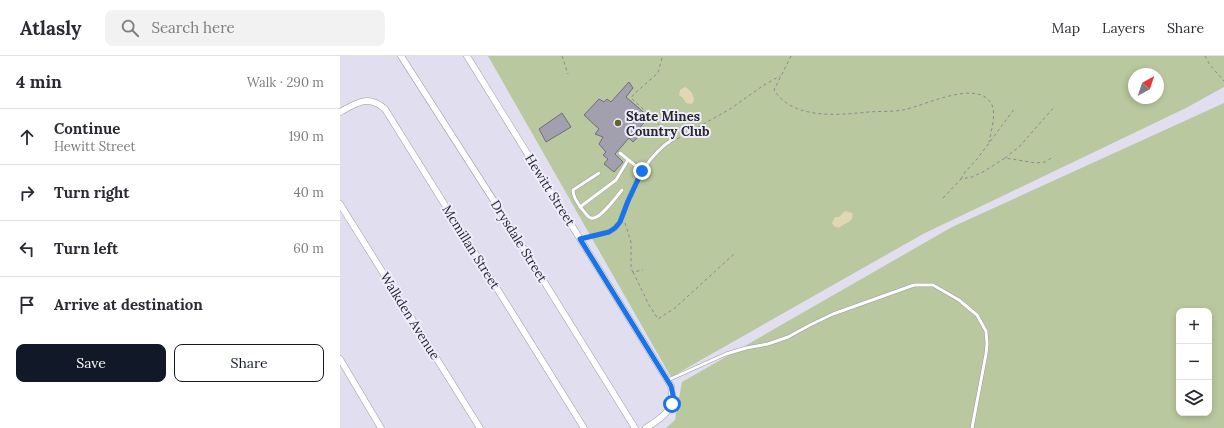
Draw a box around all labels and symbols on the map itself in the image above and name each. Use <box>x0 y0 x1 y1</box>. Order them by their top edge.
north arrow <box>1128 68 1164 104</box>
place label: State Mines Country Club <box>626 108 710 140</box>
marker: State Mines Country Club <box>613 118 623 128</box>
street label: Hewitt Street <box>521 151 579 229</box>
route end <box>633 162 651 180</box>
street label: Drysdale Street <box>487 197 551 285</box>
street label: Mcmillan Street <box>438 202 504 292</box>
street label: Walkden Avenue <box>376 269 444 363</box>
route start <box>663 395 681 413</box>

